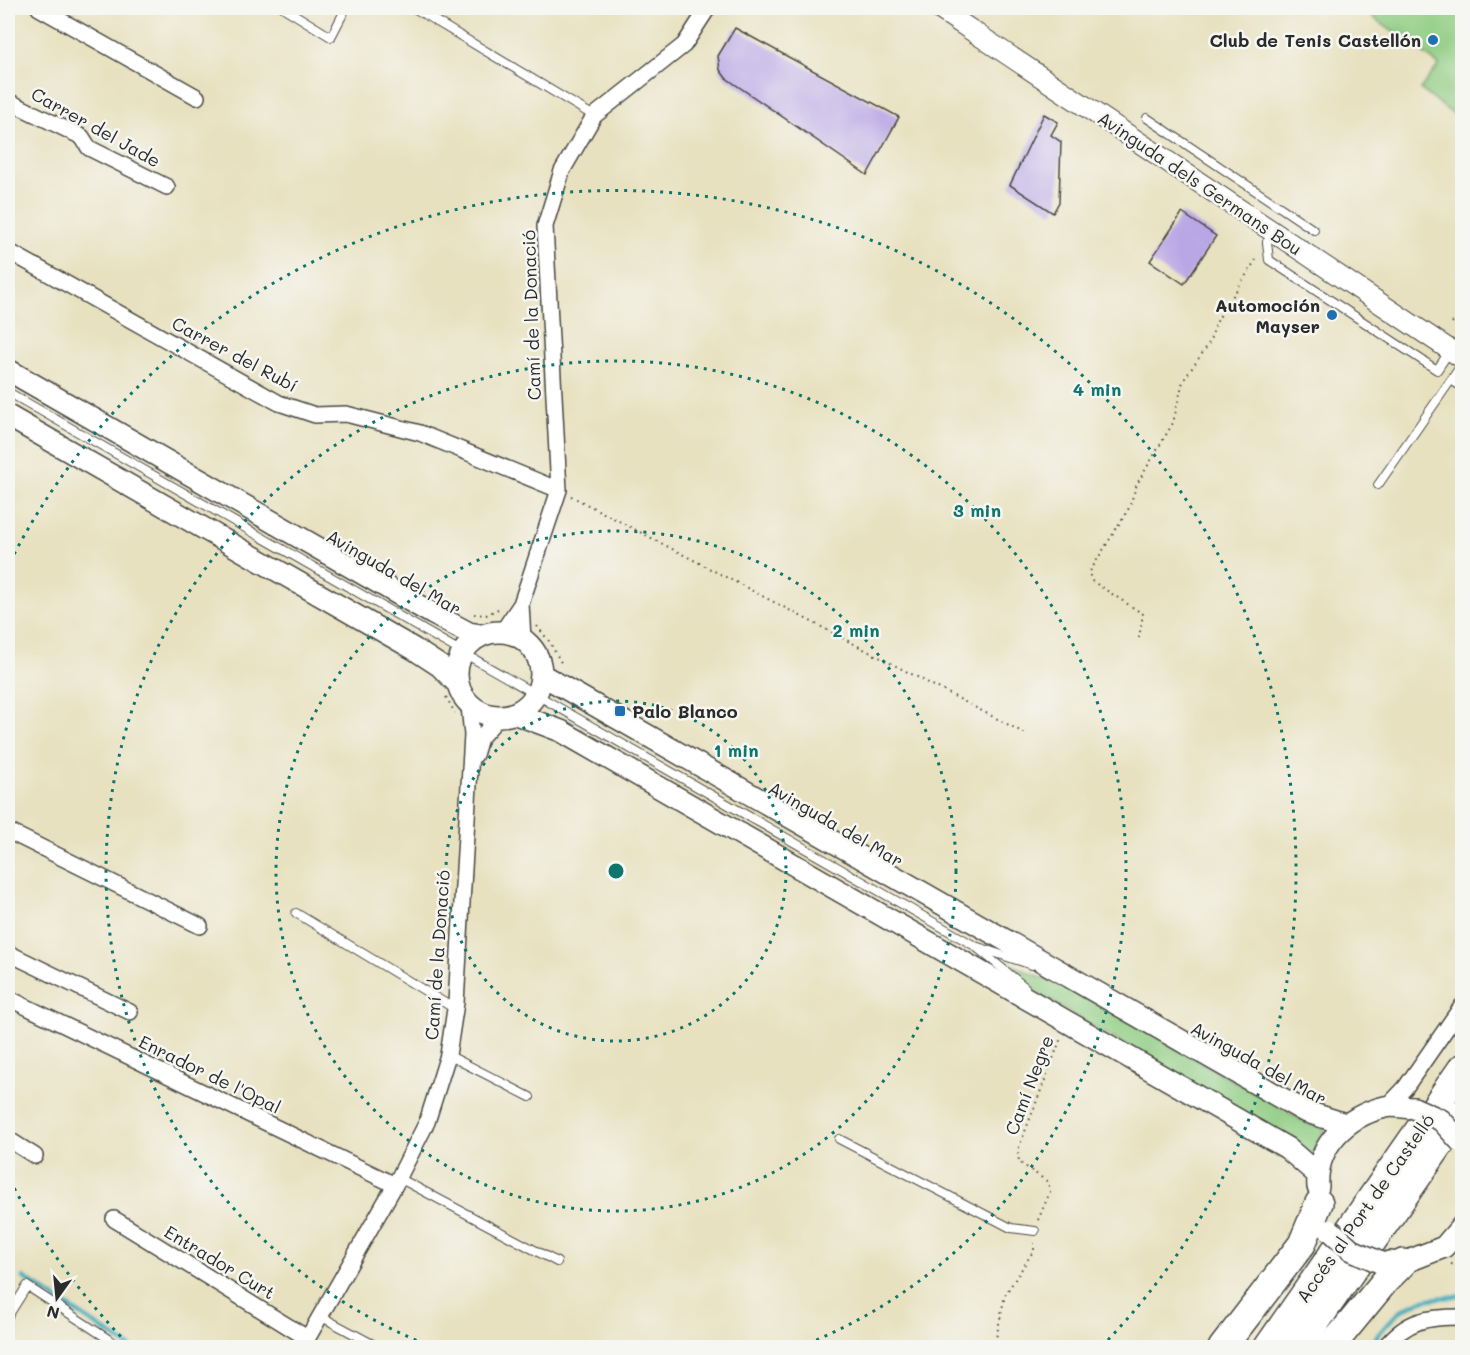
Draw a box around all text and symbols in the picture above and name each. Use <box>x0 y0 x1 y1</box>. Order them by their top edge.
place label: Club de Tenis Castellón <box>1209 28 1421 52</box>
marker: Club de Tenis Castellón <box>1426 33 1440 47</box>
street label: Carrer del Jade <box>27 81 165 173</box>
street label: Avinguda dels Germans Bou <box>1093 106 1307 260</box>
street label: Camí de la Donació <box>516 229 546 401</box>
place label: Automoción Mayser <box>1215 293 1320 338</box>
marker: Automoción Mayser <box>1325 308 1339 322</box>
street label: Carrer del Rubí <box>168 311 302 397</box>
text: 4 min <box>1073 377 1121 401</box>
text: 3 min <box>953 498 1001 522</box>
street label: Avinguda del Mar <box>322 524 466 620</box>
text: 2 min <box>832 618 880 642</box>
place label: Palo Blanco <box>632 699 738 723</box>
marker: Palo Blanco <box>613 704 627 718</box>
text: 1 min <box>713 738 759 762</box>
street label: Avinguda del Mar <box>764 776 908 872</box>
centre of rings <box>606 861 626 881</box>
street label: Camí de la Donació <box>419 869 455 1041</box>
street label: Avinguda del Mar <box>1187 1016 1331 1110</box>
street label: Enrador de l'Opal <box>135 1029 285 1119</box>
street label: Camí Negre <box>999 1032 1059 1138</box>
street label: Accés al Port de Castelló <box>1291 1109 1440 1307</box>
street label: Entrador Curt <box>160 1220 280 1304</box>
north arrow <box>27 1268 87 1328</box>
text: N <box>44 1301 62 1325</box>

